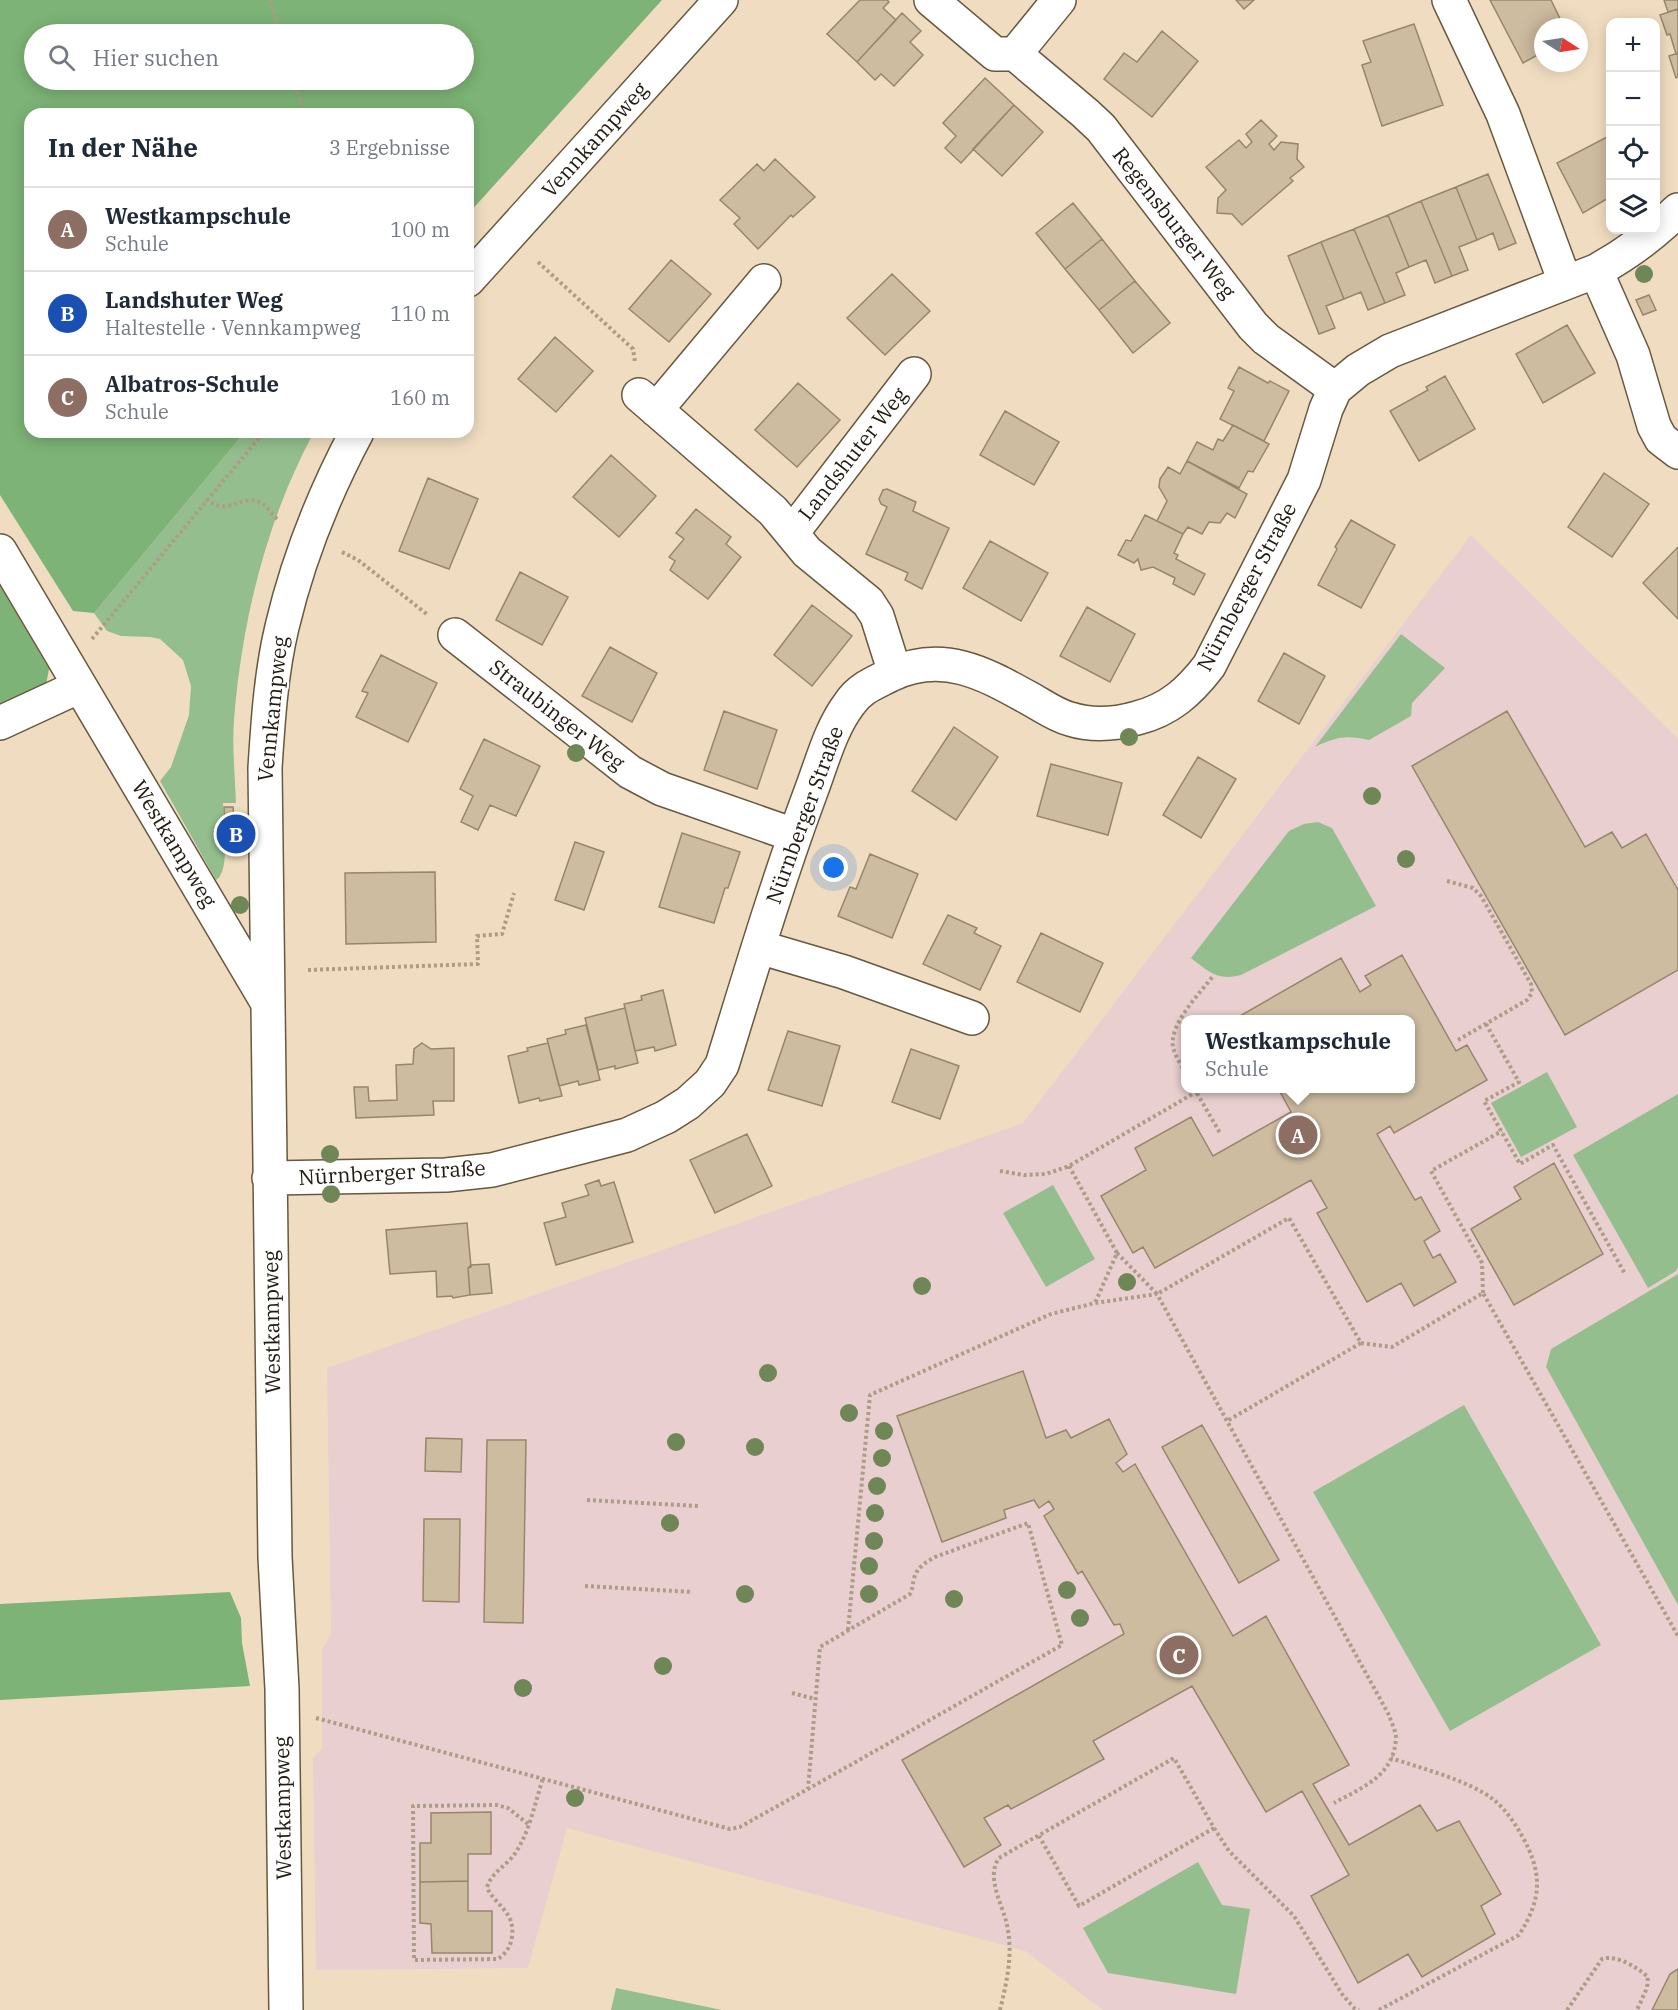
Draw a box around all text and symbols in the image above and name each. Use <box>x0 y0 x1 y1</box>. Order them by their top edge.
north arrow <box>1534 18 1588 72</box>
map controls <box>1606 18 1660 234</box>
button: + <box>1606 18 1660 72</box>
search box <box>24 24 474 90</box>
icon: search <box>45 41 78 74</box>
text: Hier suchen <box>93 43 219 72</box>
button: − <box>1606 72 1660 126</box>
street label: Vennkampweg <box>535 75 654 203</box>
button: locate <box>1606 126 1660 180</box>
text: In der Nähe <box>48 130 198 164</box>
text: 3 Ergebnisse <box>329 134 450 161</box>
street label: Regensburger Weg <box>1107 141 1243 304</box>
button: layers <box>1606 180 1660 234</box>
text: Westkampschule <box>105 201 291 230</box>
text: A <box>61 216 74 243</box>
text: 100 m <box>390 216 450 243</box>
text: Schule <box>105 230 169 257</box>
text: Landshuter Weg <box>105 285 283 314</box>
text: B <box>60 300 75 327</box>
text: 110 m <box>390 300 450 327</box>
text: Haltestelle · Vennkampweg <box>105 314 361 341</box>
text: Albatros-Schule <box>105 369 279 398</box>
street label: Landshuter Weg <box>791 381 913 526</box>
text: C <box>61 384 74 411</box>
text: 160 m <box>390 384 450 411</box>
text: Schule <box>105 398 169 425</box>
street label: Nürnberger Straße <box>1190 497 1302 676</box>
street label: Vennkampweg <box>250 634 294 783</box>
street label: Straubinger Weg <box>484 652 632 776</box>
street label: Nürnberger Straße <box>759 722 849 907</box>
street label: Westkampweg <box>126 775 224 913</box>
pin: B <box>216 812 256 856</box>
your location <box>819 853 848 882</box>
popup <box>1181 1015 1415 1093</box>
text: Westkampschule <box>1205 1026 1391 1055</box>
text: Schule <box>1205 1055 1269 1082</box>
pin: A <box>1278 1112 1318 1158</box>
street label: Nürnberger Straße <box>298 1153 486 1191</box>
street label: Westkampweg <box>256 1249 286 1394</box>
pin: C <box>1160 1632 1198 1678</box>
street label: Westkampweg <box>267 1735 297 1880</box>

